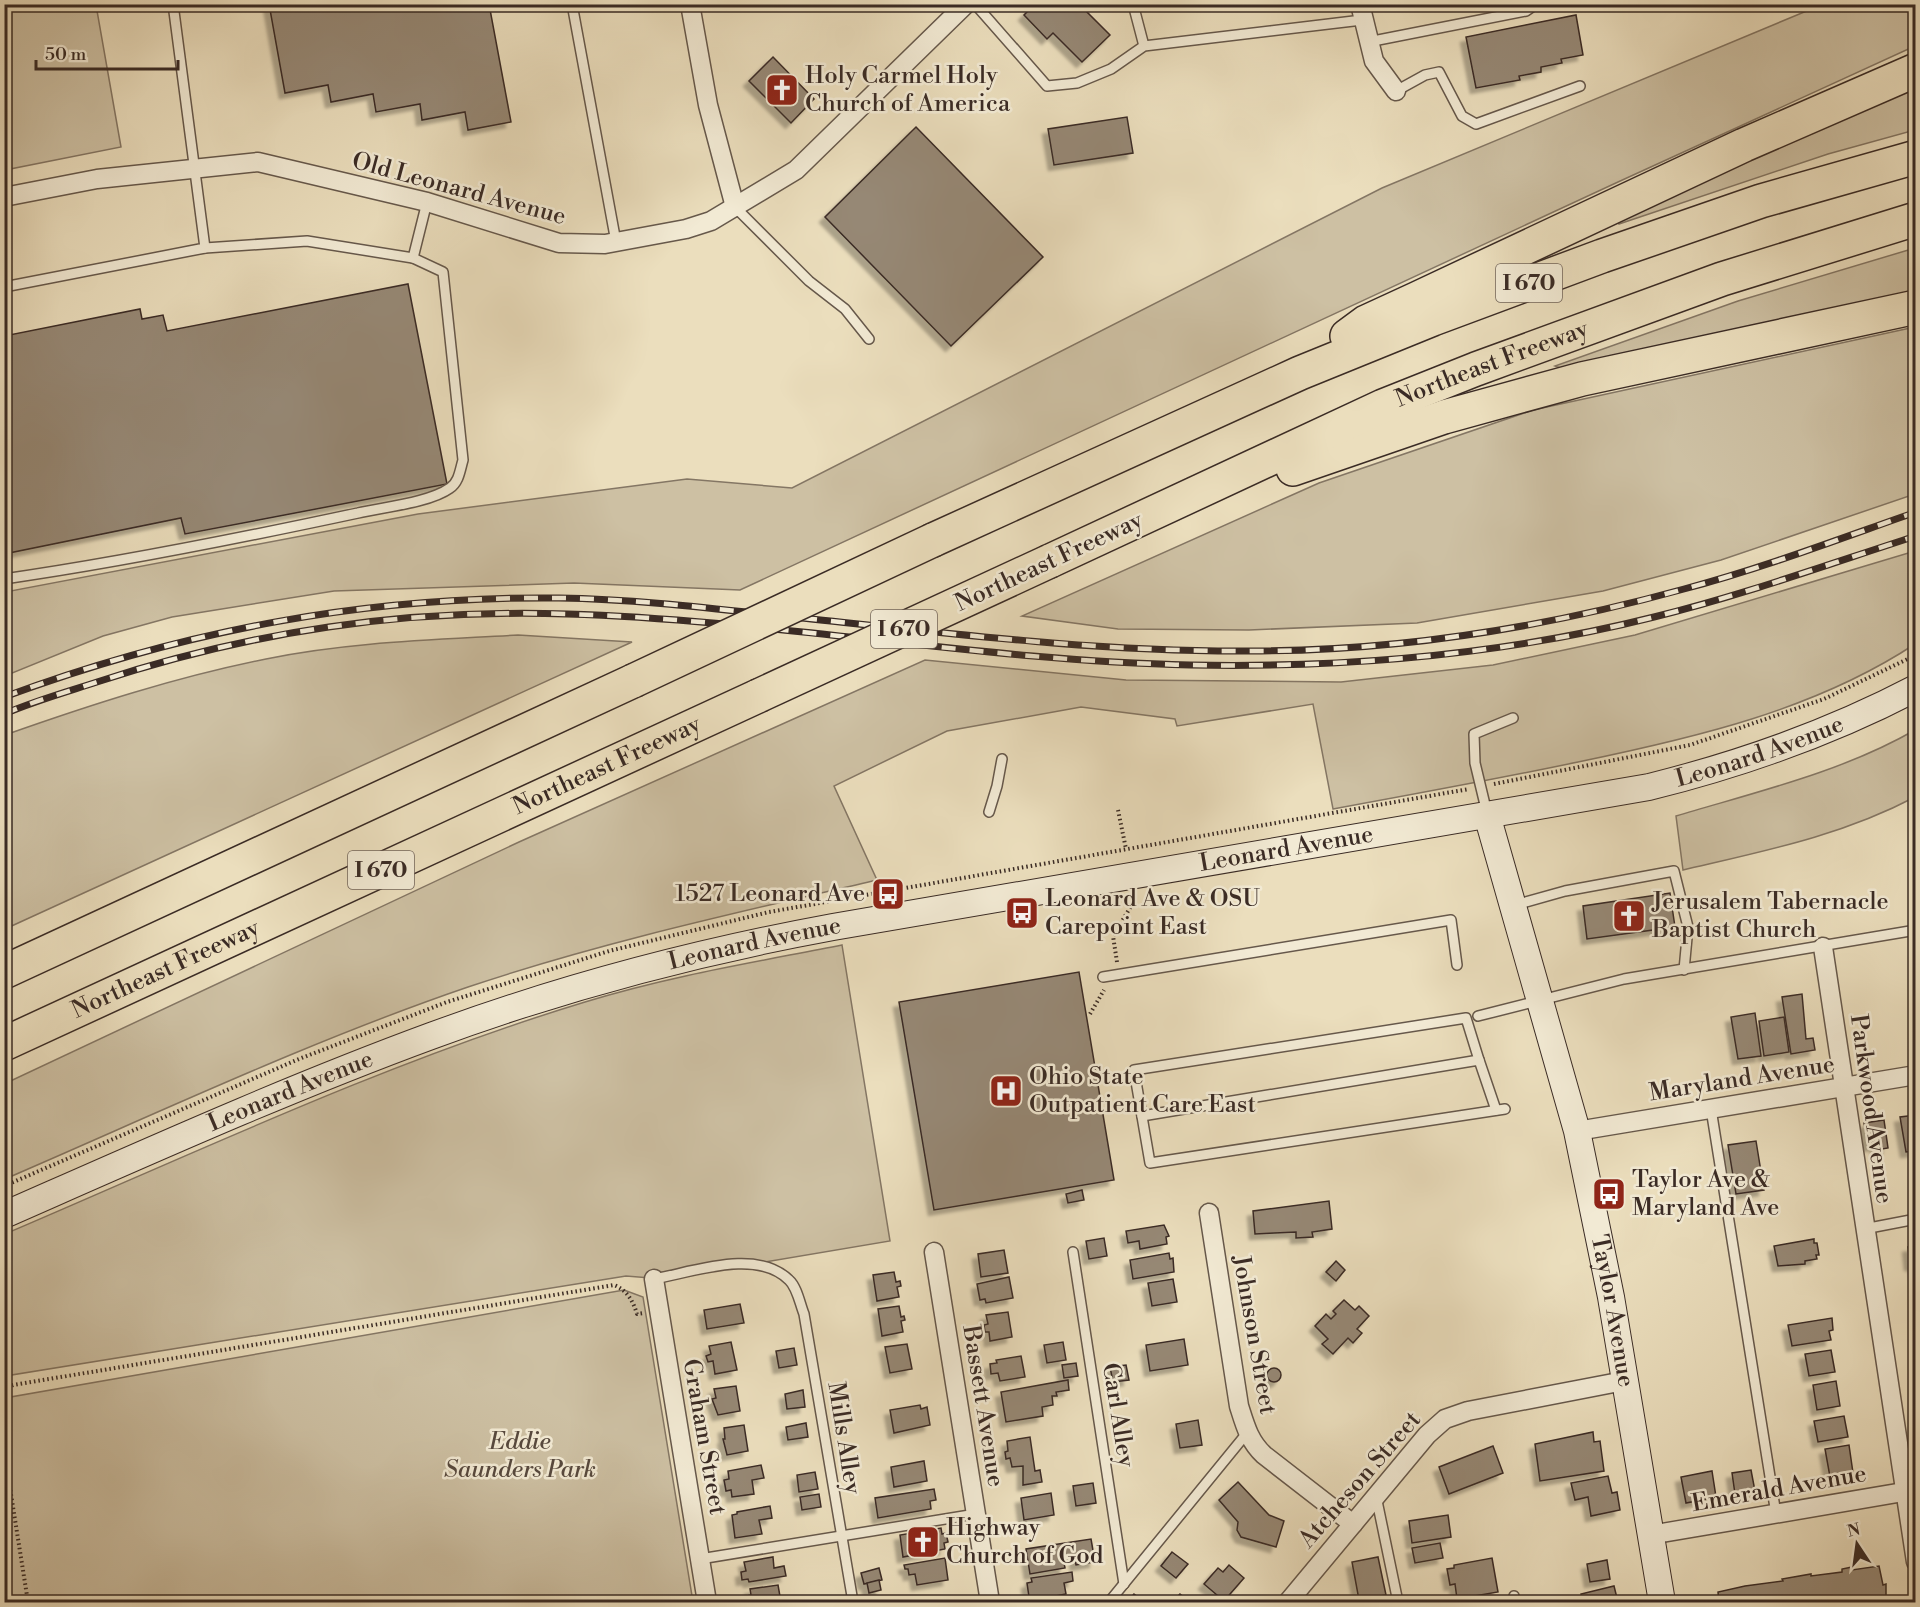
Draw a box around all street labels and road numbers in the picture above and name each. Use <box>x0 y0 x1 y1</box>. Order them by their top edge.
street label: Old Leonard Avenue <box>349 146 569 232</box>
road number: I 670 <box>1496 264 1562 302</box>
street label: Northeast Freeway <box>1391 314 1593 414</box>
street label: Northeast Freeway <box>950 505 1148 619</box>
road number: I 670 <box>871 610 937 648</box>
street label: Northeast Freeway <box>508 709 706 822</box>
street label: Leonard Avenue <box>1672 709 1848 795</box>
street label: Leonard Avenue <box>1197 820 1376 879</box>
road number: I 670 <box>348 851 414 889</box>
street label: Leonard Avenue <box>665 911 843 977</box>
street label: Northeast Freeway <box>67 913 265 1026</box>
street label: Parkwood Avenue <box>1843 1012 1899 1206</box>
street label: Leonard Avenue <box>203 1044 377 1139</box>
street label: Maryland Avenue <box>1647 1050 1837 1108</box>
street label: Taylor Avenue <box>1584 1232 1641 1389</box>
street label: Johnson Street <box>1225 1252 1283 1417</box>
street label: Bassett Avenue <box>955 1322 1011 1489</box>
street label: Graham Street <box>676 1357 733 1518</box>
street label: Carl Alley <box>1095 1361 1141 1470</box>
street label: Mills Alley <box>820 1380 868 1497</box>
street label: Atcheson Street <box>1292 1405 1428 1555</box>
street label: Emerald Avenue <box>1689 1459 1869 1519</box>

